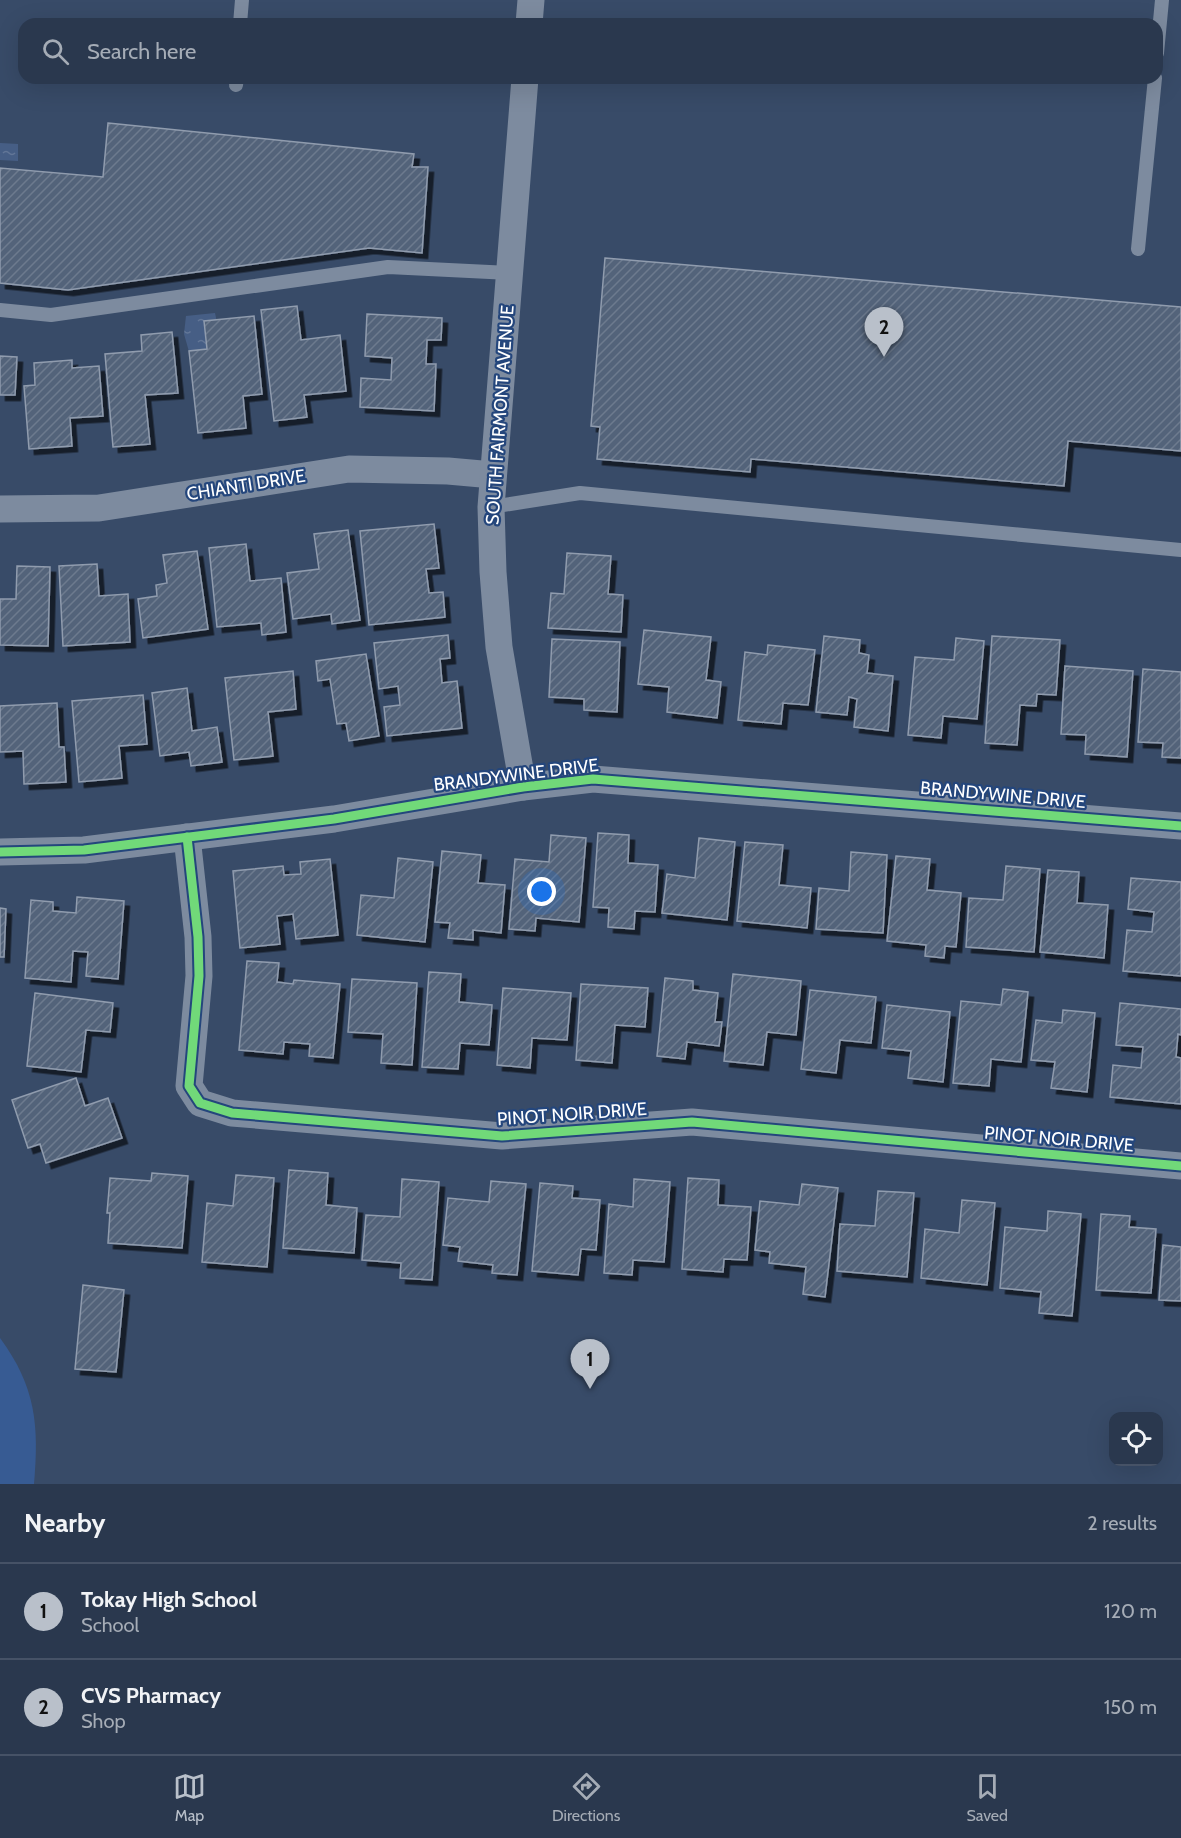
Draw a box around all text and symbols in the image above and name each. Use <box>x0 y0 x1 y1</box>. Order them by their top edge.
search box <box>18 18 1163 84</box>
icon: search <box>39 35 72 68</box>
text: Search here <box>87 38 196 65</box>
street label: SOUTH FAIRMONT AVENUE <box>481 304 519 526</box>
pin: 2 <box>864 308 904 357</box>
street label: CHIANTI DRIVE <box>185 465 307 505</box>
street label: BRANDYWINE DRIVE <box>432 754 600 796</box>
street label: BRANDYWINE DRIVE <box>919 777 1087 813</box>
your location <box>527 877 556 906</box>
street label: PINOT NOIR DRIVE <box>496 1098 648 1130</box>
street label: PINOT NOIR DRIVE <box>983 1121 1135 1157</box>
pin: 1 <box>570 1340 610 1389</box>
map controls <box>1109 1412 1163 1466</box>
button: locate <box>1109 1412 1163 1466</box>
text: Nearby <box>24 1507 105 1539</box>
text: 2 results <box>1087 1511 1157 1535</box>
text: Tokay High School <box>81 1586 257 1613</box>
text: 1 <box>40 1599 47 1623</box>
text: 120 m <box>1104 1599 1157 1623</box>
text: School <box>81 1613 139 1637</box>
text: CVS Pharmacy <box>81 1682 221 1709</box>
text: 2 <box>38 1695 49 1719</box>
text: 150 m <box>1104 1695 1157 1719</box>
text: Shop <box>81 1709 126 1733</box>
tab: Map <box>173 1770 206 1825</box>
tab: Directions <box>552 1770 620 1825</box>
tab: Saved <box>966 1770 1008 1825</box>

